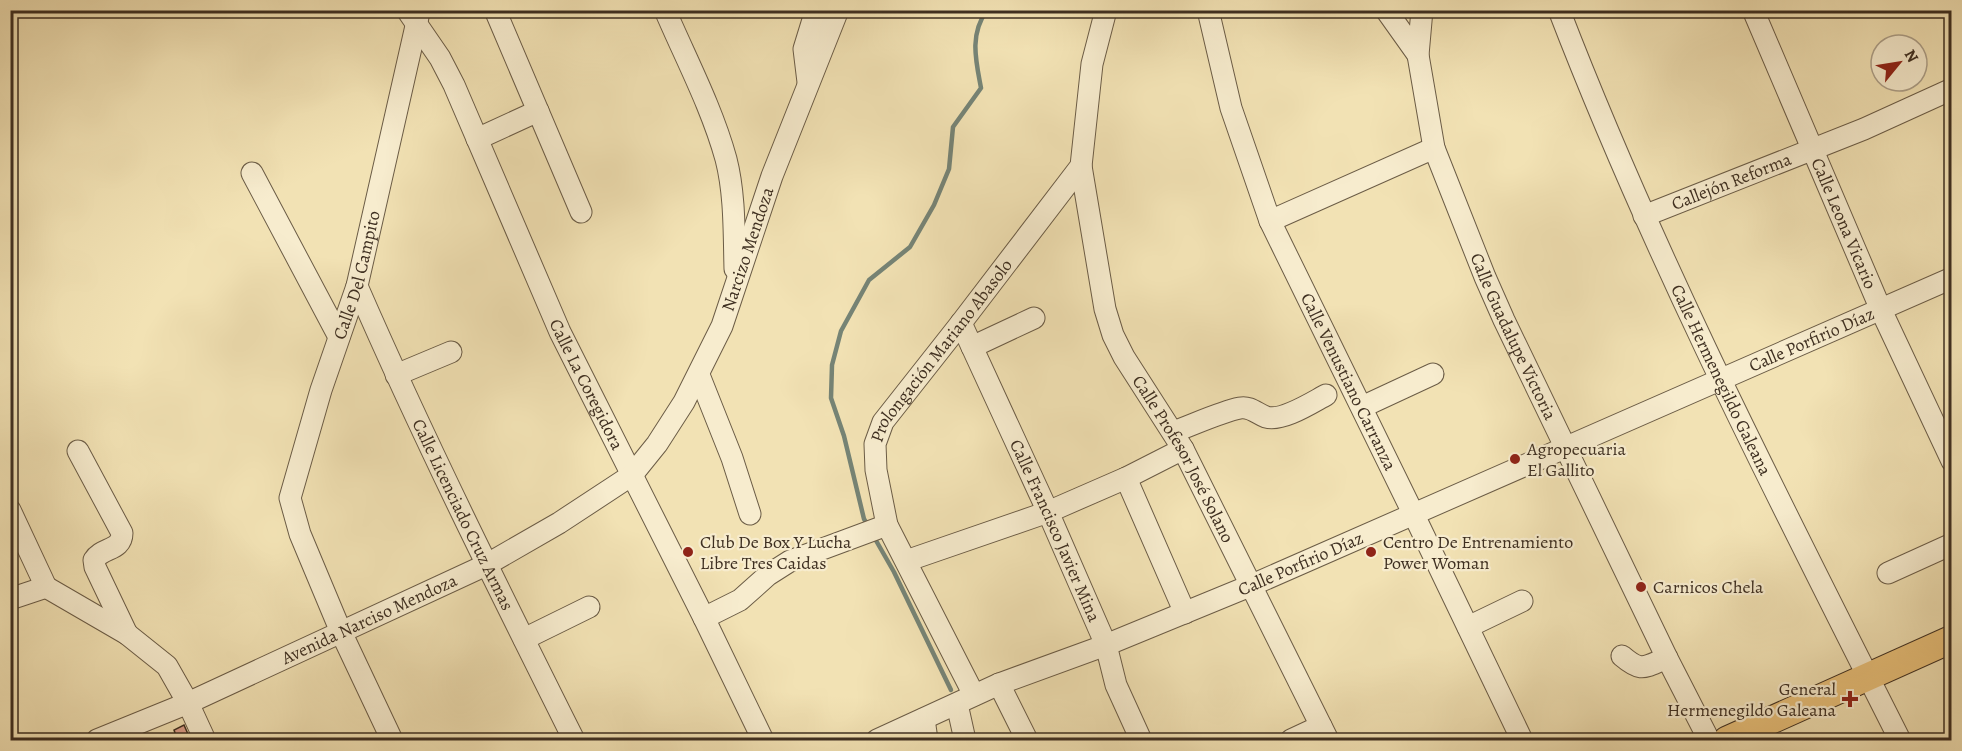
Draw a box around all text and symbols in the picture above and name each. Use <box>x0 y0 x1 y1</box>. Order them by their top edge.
north arrow <box>1869 33 1929 93</box>
text: N <box>1899 45 1924 67</box>
street label: Callejón Reforma <box>1668 147 1795 216</box>
street label: Calle Leona Vicario <box>1805 154 1883 293</box>
street label: Narcizo Mendoza <box>716 183 780 314</box>
street label: Calle Del Campito <box>327 208 386 343</box>
street label: Calle Guadalupe Victoria <box>1465 249 1563 424</box>
street label: Prolongación Mariano Abasolo <box>865 254 1018 446</box>
street label: Calle Hermenegildo Galeana <box>1665 280 1778 480</box>
street label: Calle Venustiano Carranza <box>1295 289 1403 475</box>
street label: Calle Porfirio Díaz <box>1745 302 1878 378</box>
street label: Calle La Coregidora <box>544 315 630 454</box>
street label: Calle Profesor José Solano <box>1127 371 1240 547</box>
street label: Calle Licenciado Cruz Armas <box>407 415 520 614</box>
street label: Calle Francisco Javier Mina <box>1004 435 1107 626</box>
place label: Agropecuaria El Gallito <box>1526 437 1627 482</box>
marker: Agropecuaria El Gallito <box>1508 452 1522 466</box>
street label: Calle Porfirio Díaz <box>1234 526 1367 602</box>
place label: Club De Box Y Lucha Libre Tres Caidas <box>700 530 852 575</box>
place label: Centro De Entrenamiento Power Woman <box>1383 530 1573 575</box>
marker: Club De Box Y Lucha Libre Tres Caidas <box>681 545 695 559</box>
marker: Centro De Entrenamiento Power Woman <box>1364 545 1378 559</box>
street label: Avenida Narciso Mendoza <box>277 568 461 670</box>
place label: Carnicos Chela <box>1653 575 1764 599</box>
marker: Carnicos Chela <box>1634 580 1648 594</box>
place label: General Hermenegildo Galeana <box>1667 677 1837 722</box>
marker: General Hermenegildo Galeana <box>1841 690 1859 708</box>

